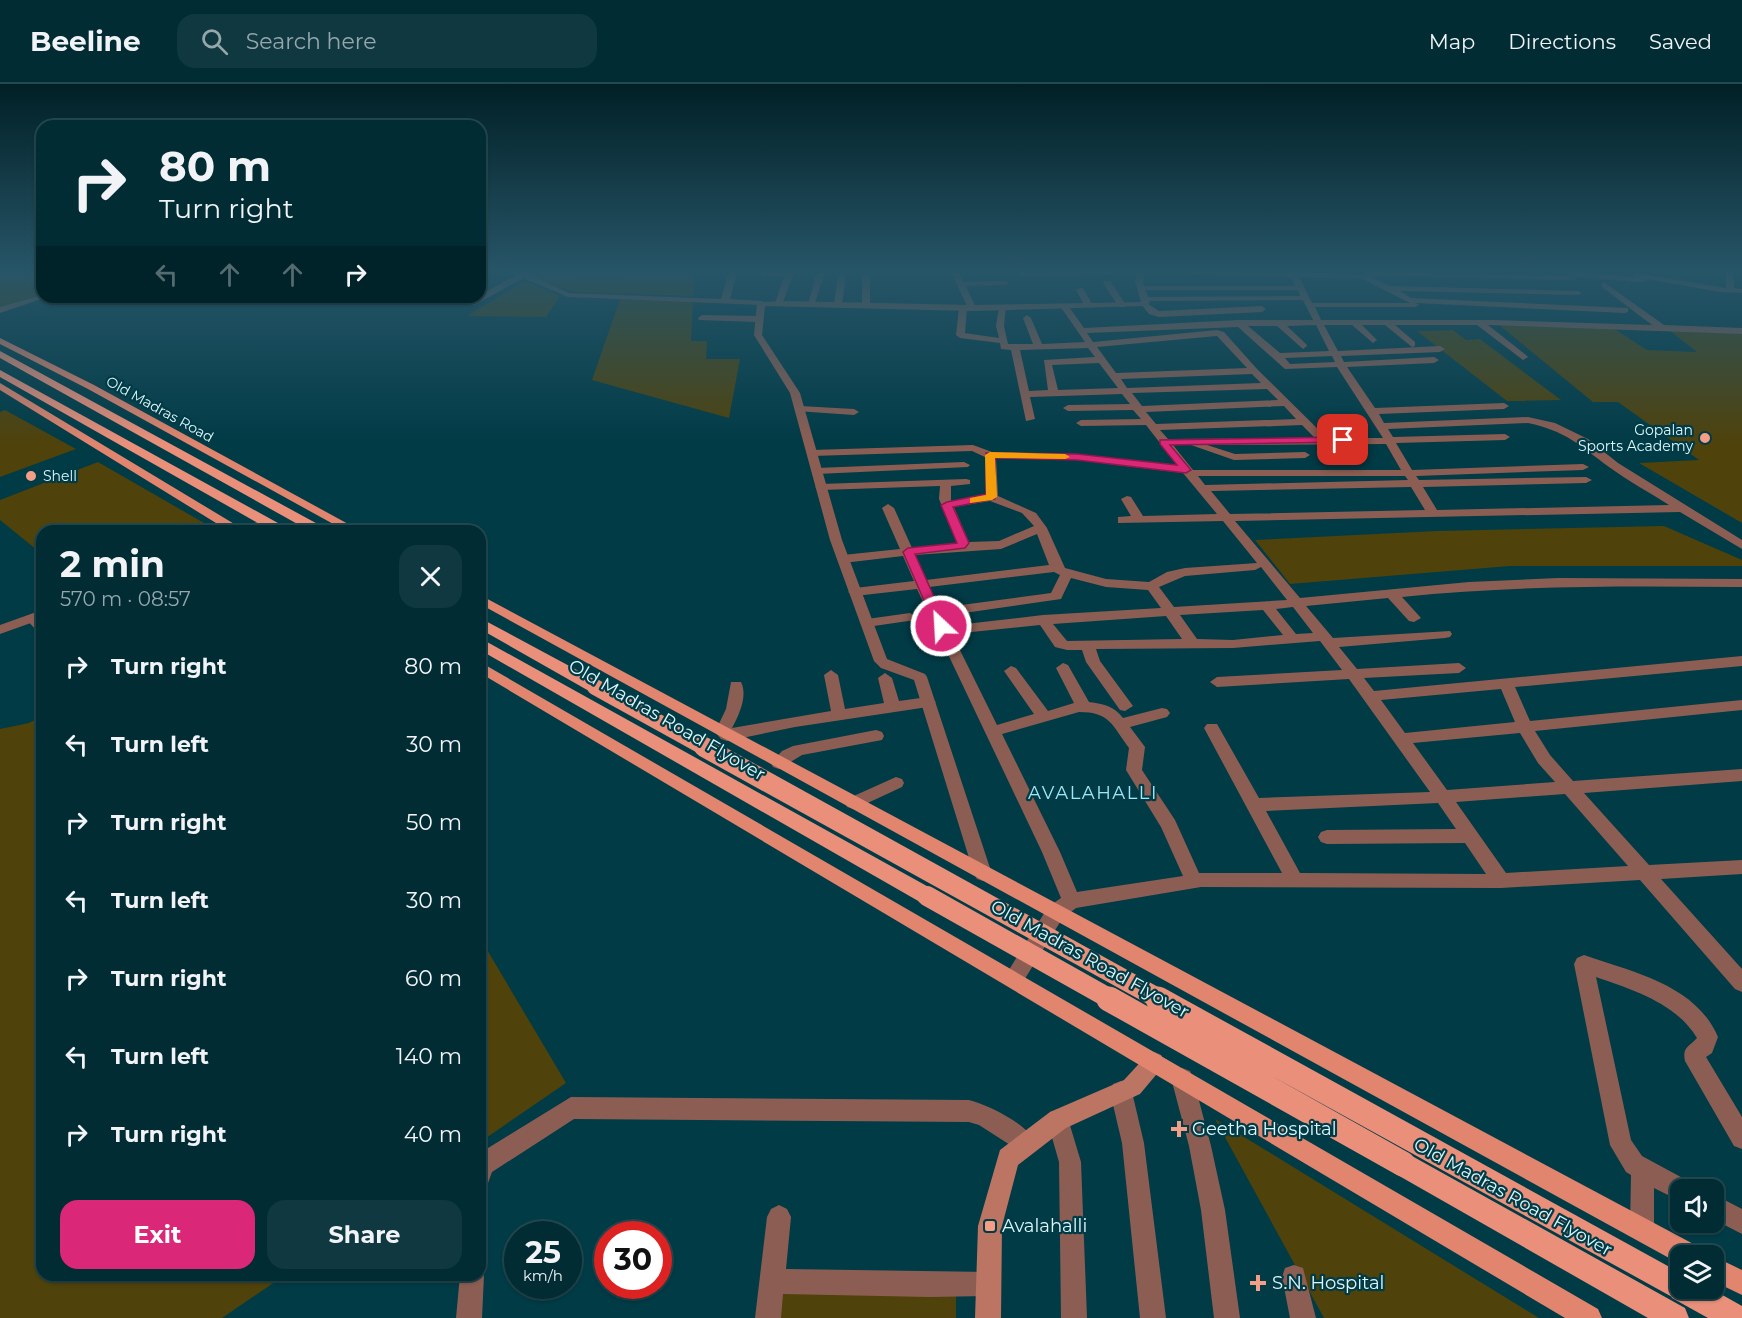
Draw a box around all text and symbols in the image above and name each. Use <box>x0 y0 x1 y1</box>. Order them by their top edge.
search box <box>177 14 597 68</box>
text: Beeline <box>30 24 141 58</box>
icon: search <box>198 25 231 58</box>
text: Search here <box>246 28 377 55</box>
text: Map <box>1429 29 1475 54</box>
text: Directions <box>1508 29 1616 54</box>
text: Saved <box>1649 29 1712 54</box>
text: 80 m <box>159 140 271 192</box>
icon: right <box>60 144 138 222</box>
text: Turn right <box>159 192 294 225</box>
icon: left <box>150 258 183 291</box>
icon: ahead <box>213 258 246 291</box>
icon: ahead <box>276 258 309 291</box>
icon: right <box>339 258 372 291</box>
street label: Old Madras Road <box>103 372 217 446</box>
pin <box>1317 414 1368 465</box>
place label: Gopalan Sports Academy <box>1578 421 1693 455</box>
icon: arrive <box>1326 423 1359 456</box>
marker: Gopalan Sports Academy <box>1698 431 1712 445</box>
place label: Shell <box>43 467 77 485</box>
marker: Shell <box>24 469 38 483</box>
text: 2 min <box>60 542 165 586</box>
button: close <box>399 545 462 608</box>
text: 570 m · 08:57 <box>60 587 191 611</box>
position arrow <box>909 594 973 658</box>
icon: right <box>60 650 93 683</box>
text: Turn right <box>111 653 226 680</box>
text: 80 m <box>404 653 462 680</box>
street label: Old Madras Road Flyover <box>565 655 769 785</box>
icon: left <box>60 728 93 761</box>
text: Turn left <box>111 731 209 758</box>
text: 30 m <box>406 731 462 758</box>
district label: AVALAHALLI <box>1028 782 1158 804</box>
icon: right <box>60 806 93 839</box>
text: Turn right <box>111 809 226 836</box>
text: 50 m <box>406 809 462 836</box>
icon: left <box>60 884 93 917</box>
text: Turn left <box>111 887 209 914</box>
text: 30 m <box>406 887 462 914</box>
street label: Old Madras Road Flyover <box>987 895 1193 1023</box>
icon: right <box>60 962 93 995</box>
text: Turn right <box>111 965 226 992</box>
text: 60 m <box>405 965 462 992</box>
icon: left <box>60 1040 93 1073</box>
text: Turn left <box>111 1043 209 1070</box>
text: 140 m <box>396 1043 462 1070</box>
icon: right <box>60 1118 93 1151</box>
place label: Geetha Hospital <box>1192 1118 1336 1140</box>
marker: Geetha Hospital <box>1170 1120 1188 1138</box>
text: Turn right <box>111 1121 226 1148</box>
text: 40 m <box>404 1121 462 1148</box>
street label: Old Madras Road Flyover <box>1410 1133 1616 1261</box>
map controls <box>1670 1179 1724 1299</box>
button: sound <box>1670 1179 1724 1233</box>
button: Exit <box>60 1200 255 1269</box>
button: Share <box>267 1200 462 1269</box>
place label: Avalahalli <box>1002 1215 1087 1237</box>
marker: Avalahalli <box>983 1219 997 1233</box>
speed limit sign: 30 <box>594 1221 672 1299</box>
text: 25 <box>525 1234 561 1271</box>
button: layers <box>1670 1245 1724 1299</box>
text: km/h <box>523 1266 563 1285</box>
place label: S.N. Hospital <box>1272 1272 1384 1294</box>
marker: S.N. Hospital <box>1249 1274 1267 1292</box>

